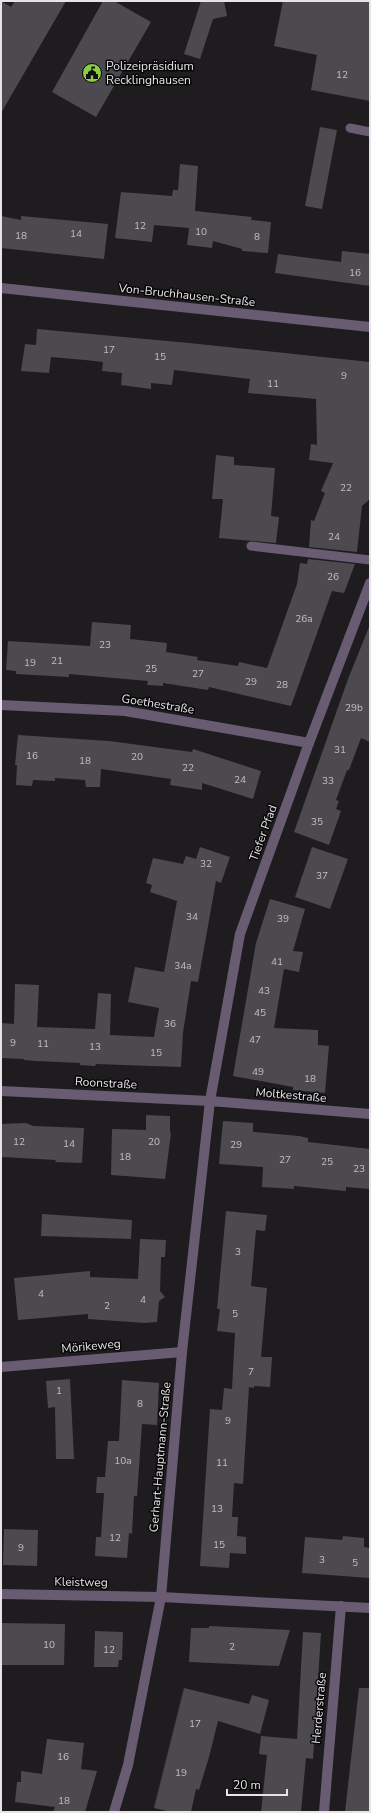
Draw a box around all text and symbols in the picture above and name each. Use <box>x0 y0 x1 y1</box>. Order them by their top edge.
place label: Polizeipräsidium Recklinghausen <box>106 58 194 88</box>
public building icon: Polizeipräsidium Recklinghausen <box>81 62 103 84</box>
house number: 12 <box>336 68 348 82</box>
house number: 12 <box>134 219 146 233</box>
house number: 10 <box>195 225 207 239</box>
house number: 14 <box>70 227 82 241</box>
house number: 18 <box>15 229 27 243</box>
house number: 8 <box>254 230 260 244</box>
house number: 16 <box>349 266 361 280</box>
street label: Von-Bruchhausen-Straße <box>117 280 256 310</box>
house number: 17 <box>103 343 115 357</box>
house number: 15 <box>154 350 166 364</box>
house number: 9 <box>341 369 347 383</box>
house number: 11 <box>267 377 279 391</box>
house number: 22 <box>340 481 352 495</box>
house number: 24 <box>328 530 340 544</box>
house number: 26 <box>327 570 339 584</box>
house number: 26a <box>295 612 313 626</box>
house number: 23 <box>99 638 111 652</box>
house number: 21 <box>51 654 63 668</box>
house number: 19 <box>24 656 36 670</box>
house number: 25 <box>145 662 157 676</box>
house number: 27 <box>192 667 204 681</box>
house number: 29 <box>245 675 257 689</box>
house number: 28 <box>276 678 288 692</box>
street label: Goethestraße <box>120 690 196 718</box>
house number: 29b <box>345 701 363 715</box>
house number: 31 <box>334 743 346 757</box>
house number: 16 <box>26 749 38 763</box>
house number: 20 <box>131 750 143 764</box>
house number: 18 <box>79 754 91 768</box>
house number: 22 <box>182 761 194 775</box>
house number: 24 <box>234 773 246 787</box>
house number: 33 <box>322 774 334 788</box>
street label: Tiefer Pfad <box>245 803 281 863</box>
house number: 35 <box>311 815 323 829</box>
house number: 32 <box>200 857 212 871</box>
house number: 37 <box>316 869 328 883</box>
house number: 34 <box>186 910 198 924</box>
house number: 39 <box>277 912 289 926</box>
house number: 41 <box>271 955 283 969</box>
house number: 34a <box>174 959 192 973</box>
house number: 43 <box>258 984 270 998</box>
house number: 45 <box>254 1006 266 1020</box>
house number: 36 <box>164 1017 176 1031</box>
house number: 47 <box>249 1033 261 1047</box>
house number: 9 <box>10 1036 16 1050</box>
house number: 11 <box>37 1037 49 1051</box>
house number: 13 <box>89 1040 101 1054</box>
house number: 15 <box>150 1046 162 1060</box>
house number: 49 <box>252 1065 264 1079</box>
house number: 18 <box>304 1072 316 1086</box>
street label: Roonstraße <box>74 1073 138 1093</box>
street label: Moltkestraße <box>255 1084 327 1106</box>
house number: 12 <box>13 1135 25 1149</box>
house number: 20 <box>148 1135 160 1149</box>
house number: 14 <box>63 1137 75 1151</box>
house number: 29 <box>230 1138 242 1152</box>
house number: 18 <box>119 1150 131 1164</box>
house number: 27 <box>279 1153 291 1167</box>
house number: 25 <box>321 1155 333 1169</box>
house number: 23 <box>353 1162 365 1176</box>
house number: 3 <box>235 1245 241 1259</box>
house number: 4 <box>38 1287 44 1301</box>
house number: 4 <box>140 1293 146 1307</box>
house number: 2 <box>104 1299 110 1313</box>
house number: 5 <box>232 1307 238 1321</box>
street label: Mörikeweg <box>61 1335 121 1357</box>
house number: 7 <box>248 1365 254 1379</box>
street label: Gerhart-Hauptmann-Straße <box>145 1381 175 1533</box>
house number: 1 <box>56 1384 62 1398</box>
house number: 8 <box>137 1397 143 1411</box>
house number: 9 <box>225 1414 231 1428</box>
house number: 10a <box>114 1454 132 1468</box>
house number: 11 <box>216 1456 228 1470</box>
house number: 13 <box>211 1502 223 1516</box>
house number: 12 <box>109 1531 121 1545</box>
house number: 15 <box>213 1538 225 1552</box>
house number: 9 <box>18 1541 24 1555</box>
house number: 3 <box>319 1553 325 1567</box>
house number: 5 <box>352 1556 358 1570</box>
street label: Kleistweg <box>54 1574 108 1590</box>
house number: 10 <box>43 1638 55 1652</box>
house number: 2 <box>229 1640 235 1654</box>
house number: 12 <box>103 1643 115 1657</box>
street label: Herderstraße <box>308 1672 330 1744</box>
house number: 17 <box>189 1717 201 1731</box>
house number: 16 <box>57 1750 69 1764</box>
house number: 19 <box>175 1766 187 1780</box>
scale bar <box>227 1771 287 1797</box>
text: 20 m <box>233 1777 261 1793</box>
house number: 18 <box>58 1794 70 1808</box>

